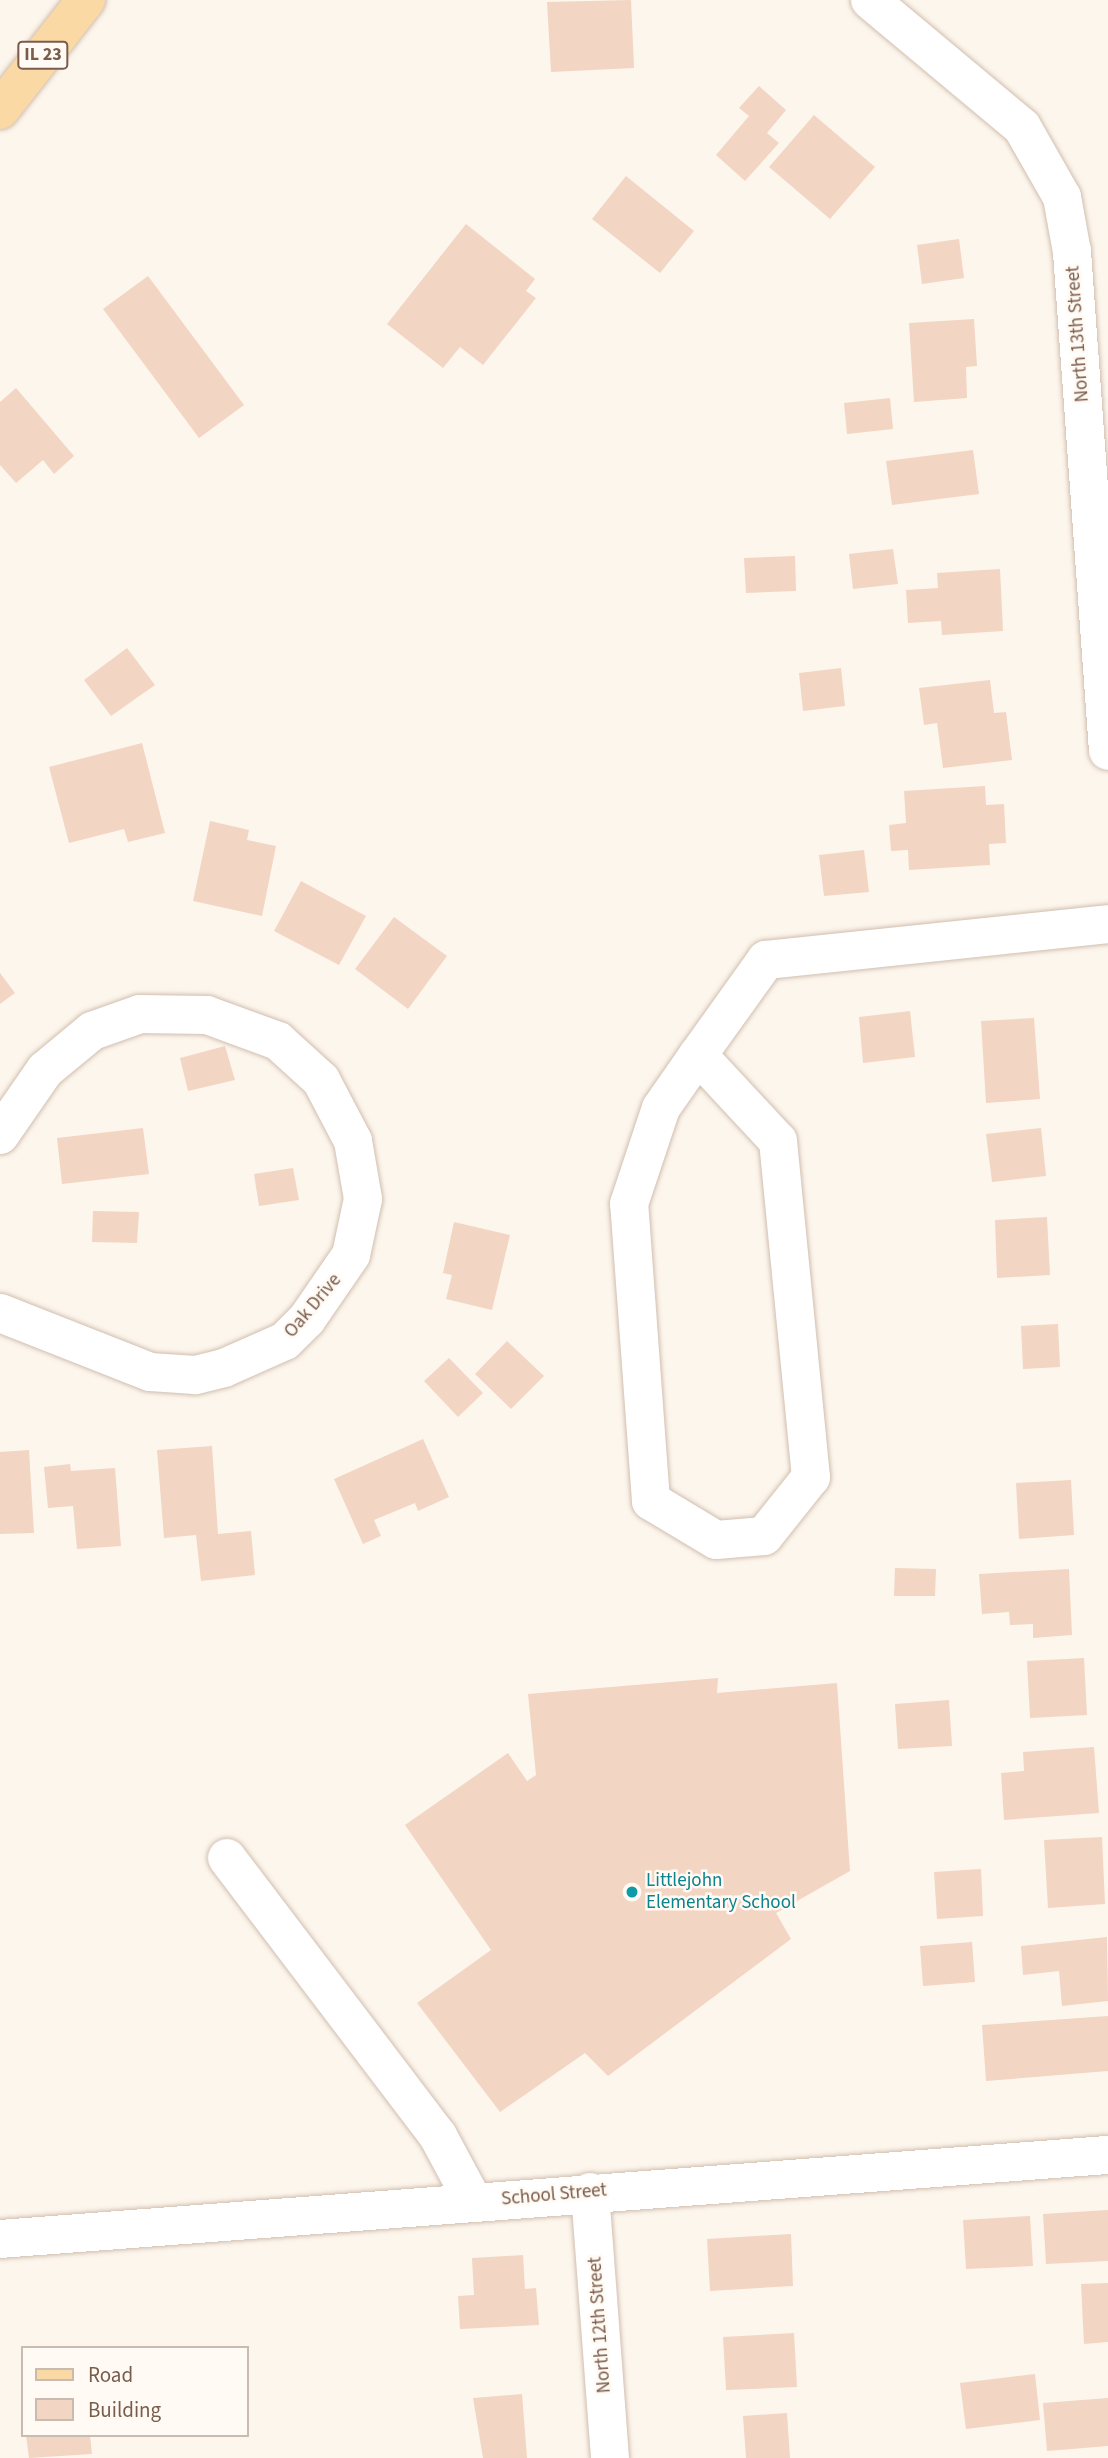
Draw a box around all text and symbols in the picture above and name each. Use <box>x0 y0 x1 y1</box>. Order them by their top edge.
road number: IL 23 <box>17 40 69 70</box>
street label: North 13th Street <box>1062 265 1094 403</box>
street label: Oak Drive <box>280 1269 346 1343</box>
place label: Littlejohn Elementary School <box>646 1870 796 1914</box>
marker: Littlejohn Elementary School <box>624 1884 640 1900</box>
street label: School Street <box>500 2179 608 2211</box>
street label: North 12th Street <box>584 2256 616 2394</box>
legend <box>21 2346 248 2437</box>
text: Road <box>88 2360 133 2390</box>
text: Building <box>88 2395 161 2425</box>

